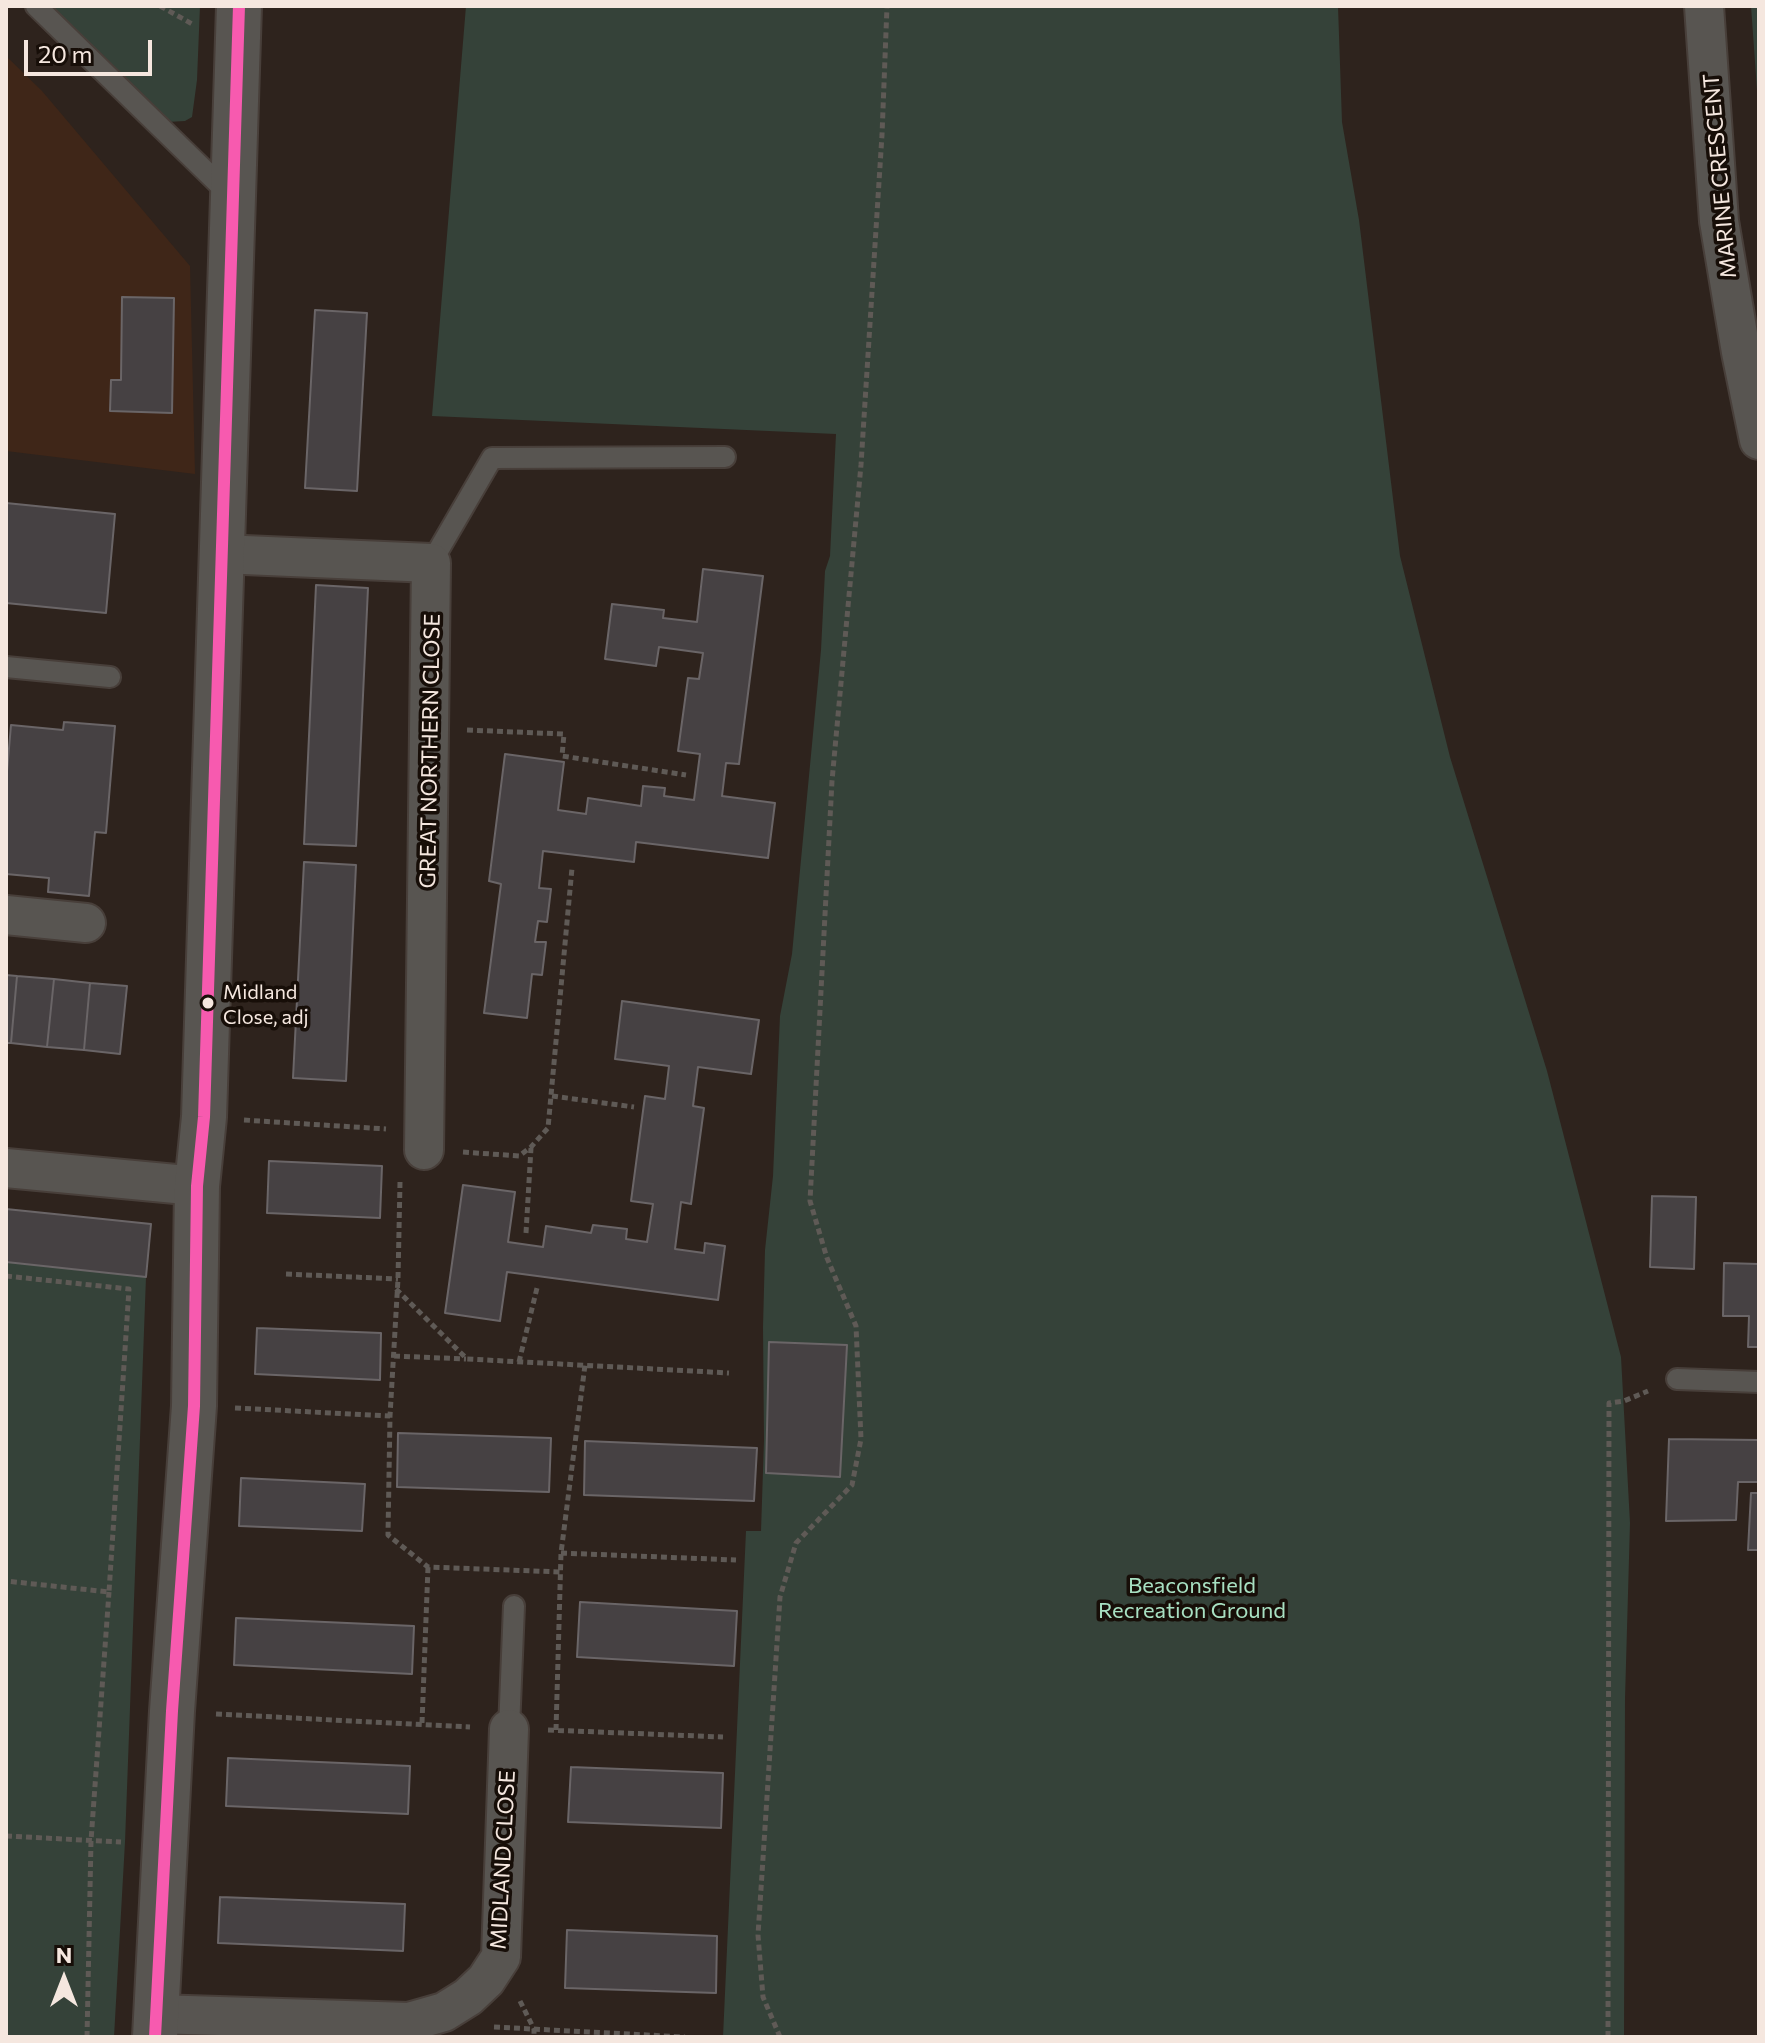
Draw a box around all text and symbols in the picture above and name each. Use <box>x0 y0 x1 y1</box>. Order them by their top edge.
scale bar <box>28 24 156 74</box>
text: 20 m <box>38 39 92 68</box>
street label: MARINE CRESCENT <box>1698 72 1742 280</box>
street label: GREAT NORTHERN CLOSE <box>414 613 446 889</box>
place label: Midland Close, adj <box>223 980 309 1027</box>
marker: Midland Close, adj <box>200 995 216 1011</box>
park label: Beaconsfield Recreation Ground <box>1098 1573 1286 1624</box>
street label: MIDLAND CLOSE <box>485 1770 521 1950</box>
north arrow <box>24 1939 104 2019</box>
text: N <box>56 1941 72 1968</box>

